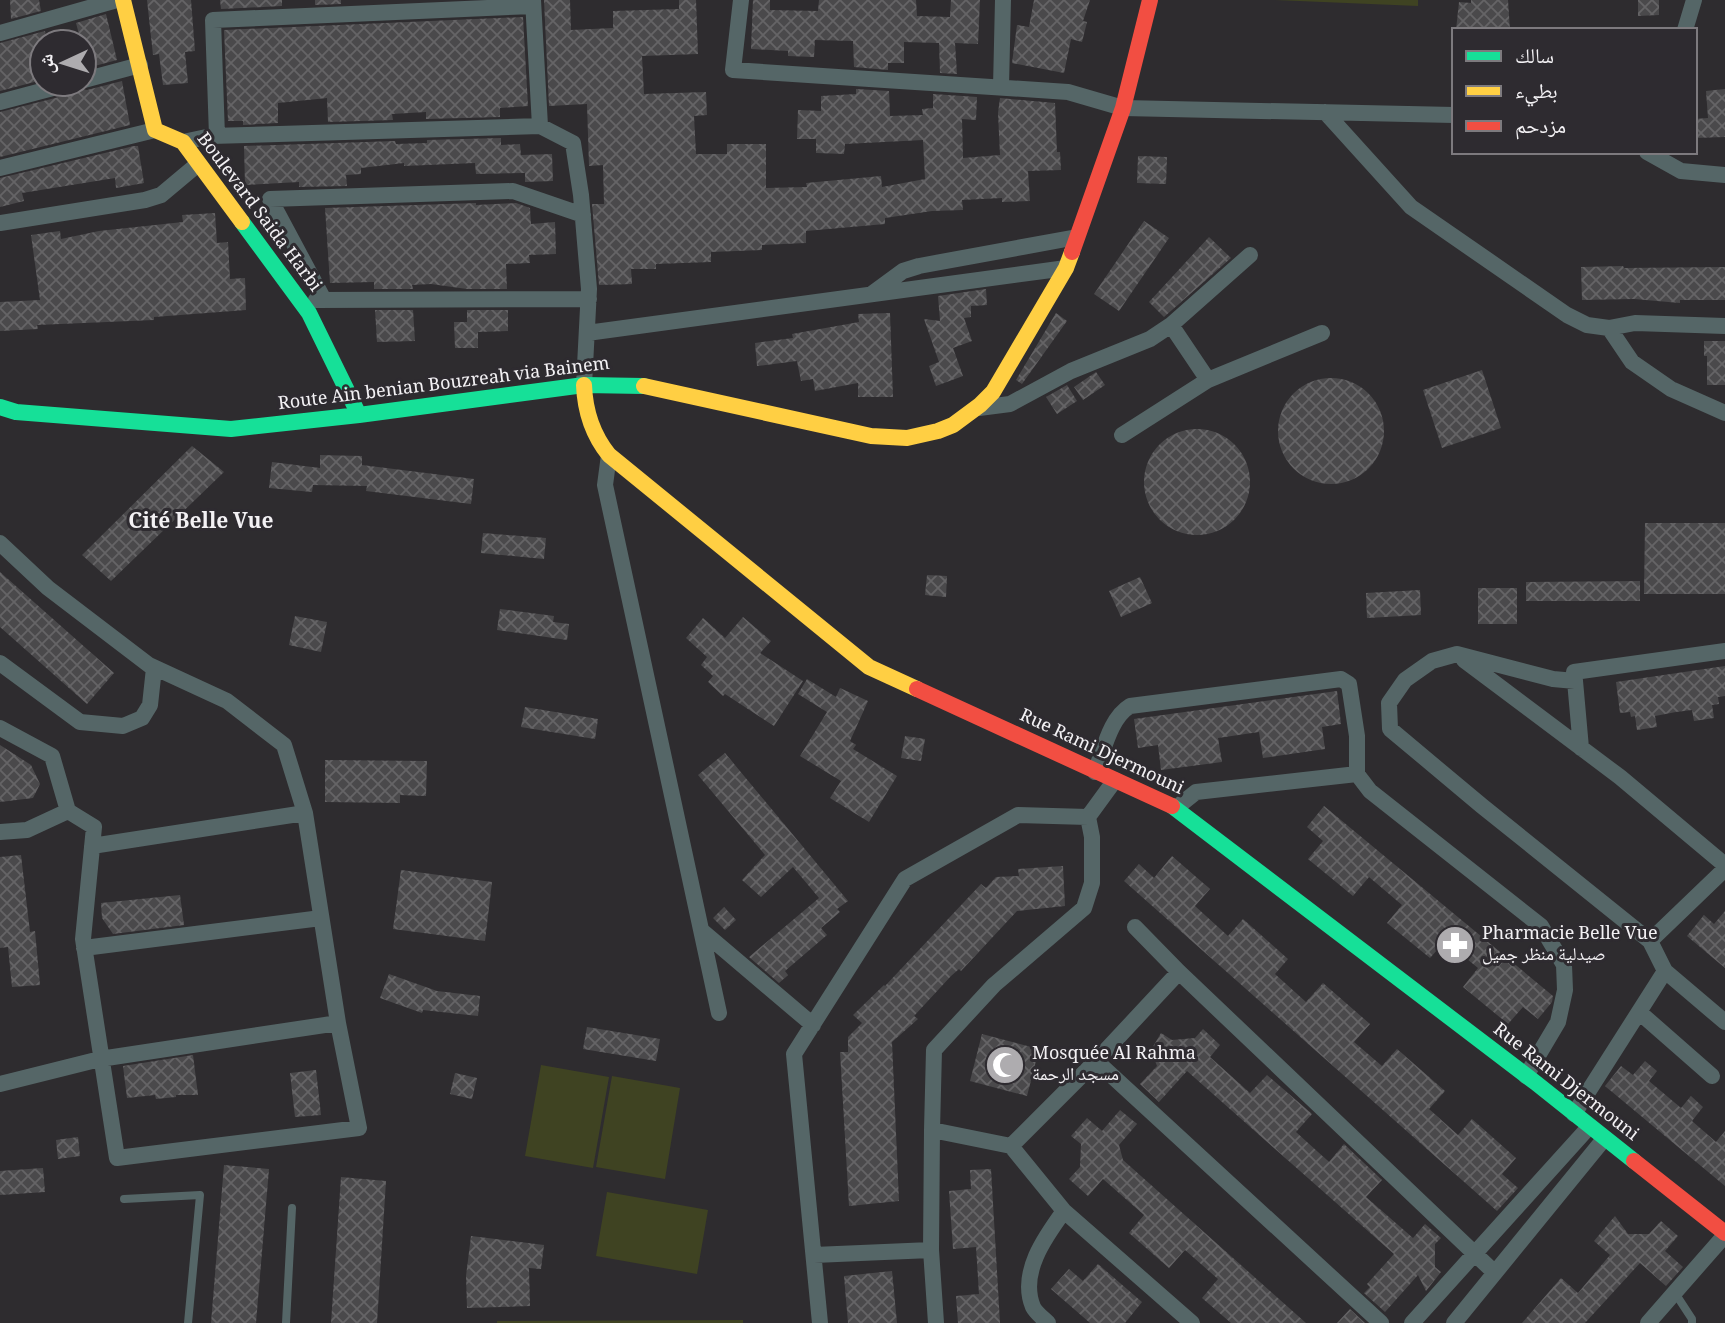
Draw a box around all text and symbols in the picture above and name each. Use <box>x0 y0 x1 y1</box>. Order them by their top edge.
north arrow <box>28 28 98 98</box>
legend <box>1452 28 1697 154</box>
text: سالك <box>1515 41 1554 76</box>
text: ش <box>32 53 66 75</box>
text: بطيء <box>1515 76 1558 111</box>
text: مزدحم <box>1515 111 1566 146</box>
street label: Boulevard Saida Harbi <box>188 127 328 299</box>
street label: Route Ain benian Bouzreah via Bainem <box>276 350 612 420</box>
district label: Cité Belle Vue <box>128 506 274 541</box>
street label: Rue Rami Djermouni <box>1014 702 1188 804</box>
place label: Pharmacie Belle Vue صيدلية منظر جميل <box>1482 920 1658 971</box>
pharmacy icon: Pharmacie Belle Vue صيدلية منظر جميل <box>1434 924 1476 966</box>
street label: Rue Rami Djermouni <box>1486 1016 1645 1150</box>
place label: Mosquée Al Rahma مسجد الرحمة <box>1032 1040 1196 1091</box>
mosque icon: Mosquée Al Rahma مسجد الرحمة <box>984 1044 1026 1086</box>

